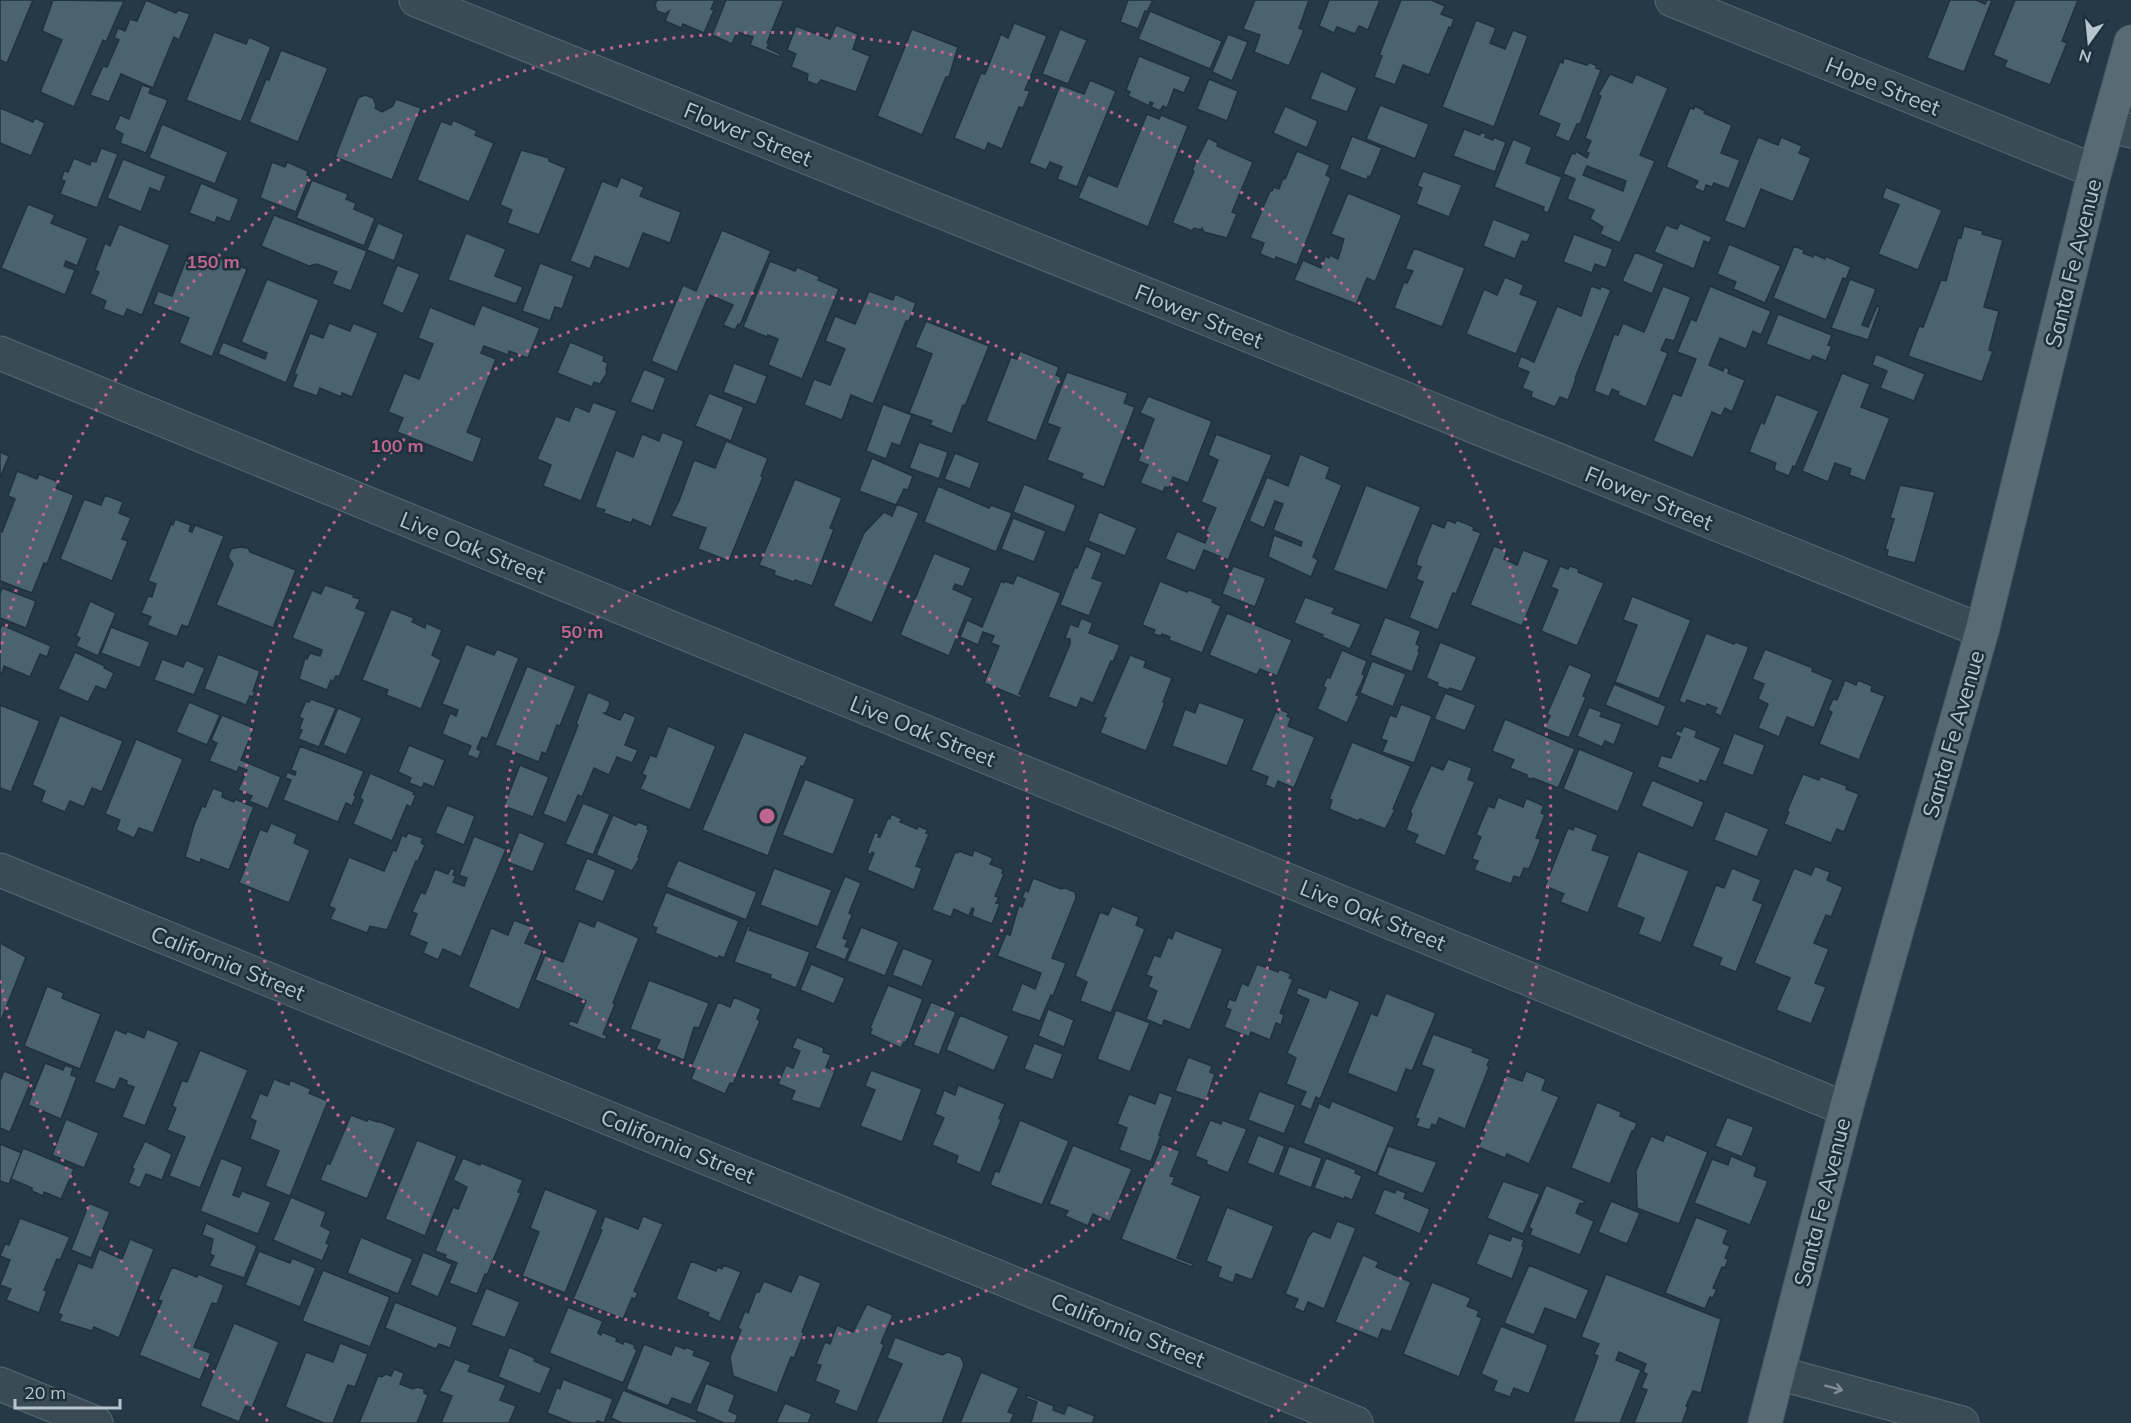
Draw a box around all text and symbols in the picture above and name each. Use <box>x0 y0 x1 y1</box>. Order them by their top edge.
north arrow <box>2059 12 2119 72</box>
text: N <box>2077 45 2094 68</box>
street label: Hope Street <box>1822 50 1945 122</box>
street label: Flower Street <box>680 96 816 172</box>
street label: Santa Fe Avenue <box>2039 176 2107 350</box>
text: 150 m <box>186 250 240 273</box>
street label: Flower Street <box>1131 278 1267 354</box>
text: 100 m <box>370 434 424 457</box>
street label: Flower Street <box>1581 460 1717 536</box>
street label: Live Oak Street <box>396 505 550 589</box>
text: 50 m <box>561 620 603 643</box>
street label: Santa Fe Avenue <box>1916 647 1990 821</box>
street label: Live Oak Street <box>846 689 1000 773</box>
centre of rings <box>757 806 777 826</box>
street label: Live Oak Street <box>1296 873 1450 957</box>
street label: California Street <box>147 919 310 1007</box>
street label: California Street <box>597 1102 760 1190</box>
street label: Santa Fe Avenue <box>1788 1115 1856 1289</box>
street label: California Street <box>1047 1286 1210 1374</box>
scale bar <box>15 1372 120 1410</box>
text: 20 m <box>24 1381 66 1404</box>
one-way arrow <box>1824 1383 1843 1395</box>

